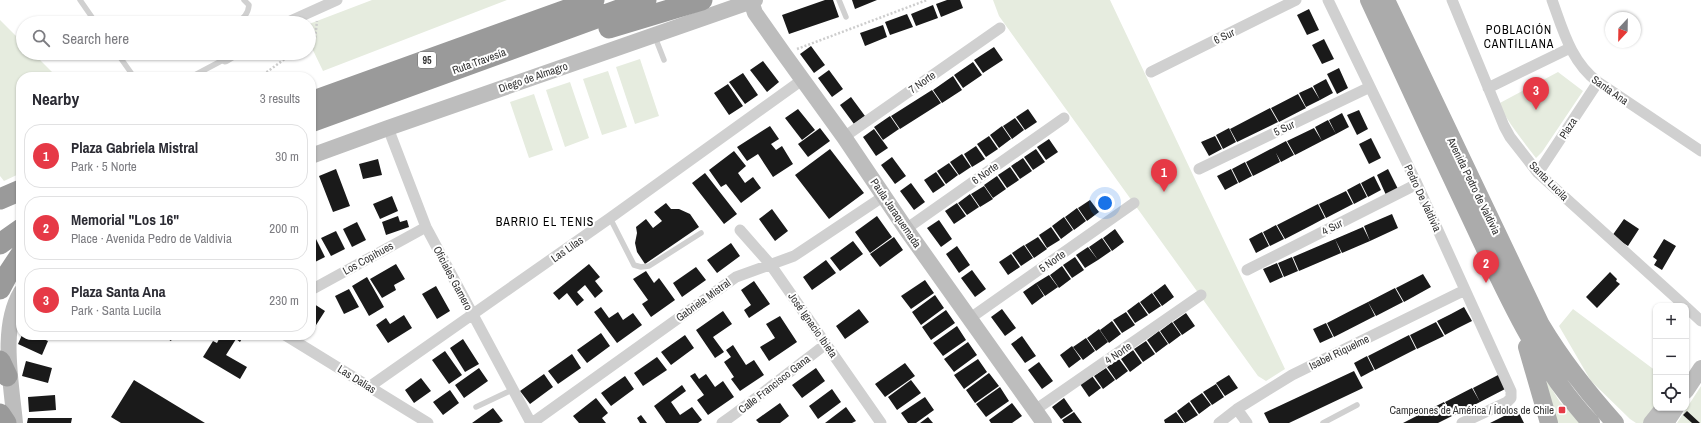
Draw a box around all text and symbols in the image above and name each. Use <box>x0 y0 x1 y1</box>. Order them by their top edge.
north arrow <box>1605 12 1641 48</box>
search box <box>16 16 316 60</box>
district label: POBLACIÓN CANTILLANA <box>1484 22 1554 52</box>
street label: 6 Sur <box>1211 25 1237 47</box>
icon: search <box>30 27 52 49</box>
text: Search here <box>62 28 129 49</box>
street label: Ruta Travesía <box>450 45 508 77</box>
road number: 95 <box>418 52 436 68</box>
street label: Diego de Almagro <box>497 59 569 95</box>
street label: 7 Norte <box>906 68 938 96</box>
street label: Santa Ana <box>1589 72 1631 108</box>
pin: 3 <box>1523 77 1549 110</box>
text: Nearby <box>32 87 79 110</box>
text: 3 results <box>260 90 300 107</box>
street label: Plaza <box>1556 115 1580 141</box>
street label: 5 Sur <box>1271 117 1297 139</box>
street label: Avenida Pedro de Valdivia <box>1444 134 1504 237</box>
text: Plaza Gabriela Mistral <box>71 137 198 158</box>
text: 1 <box>43 148 49 165</box>
text: 30 m <box>275 148 299 165</box>
text: Park · 5 Norte <box>71 158 137 175</box>
street label: Santa Lucila <box>1526 158 1572 204</box>
street label: 6 Norte <box>969 159 1001 187</box>
pin: 1 <box>1151 159 1177 192</box>
street label: Pedro De Valdivia <box>1401 162 1445 234</box>
street label: Paula Jaraquemada <box>868 176 924 250</box>
your location <box>1095 193 1115 213</box>
text: Memorial "Los 16" <box>71 209 179 230</box>
district label: BARRIO EL TENIS <box>496 214 594 230</box>
street label: 4 Sur <box>1319 216 1345 238</box>
text: 2 <box>43 220 49 237</box>
text: 200 m <box>269 220 299 237</box>
text: Place · Avenida Pedro de Valdivia <box>71 230 232 247</box>
street label: Las Lilas <box>548 233 586 265</box>
street label: Los Copihues <box>340 238 396 278</box>
street label: Oficiales Gamero <box>430 244 476 312</box>
street label: 5 Norte <box>1036 247 1068 275</box>
pin: 2 <box>1473 250 1499 283</box>
street label: Gabriela Mistral <box>673 275 733 325</box>
text: Plaza Santa Ana <box>71 281 166 302</box>
street label: José Ignacio Ibieta <box>785 290 841 360</box>
text: 3 <box>43 292 49 309</box>
text: 230 m <box>269 292 299 309</box>
text: Park · Santa Lucila <box>71 302 161 319</box>
map controls <box>1653 303 1689 411</box>
button: + <box>1653 303 1689 339</box>
street label: Isabel Riquelme <box>1307 331 1371 373</box>
street label: 4 Norte <box>1102 339 1134 367</box>
button: − <box>1653 339 1689 375</box>
street label: Calle Francisco Gana <box>735 352 813 416</box>
street label: Las Dalias <box>335 362 379 396</box>
button: locate <box>1653 375 1689 411</box>
place label: Campeones de América / Ídolos de Chile <box>1390 403 1554 417</box>
marker: Campeones de América / Ídolos de Chile <box>1557 405 1567 415</box>

